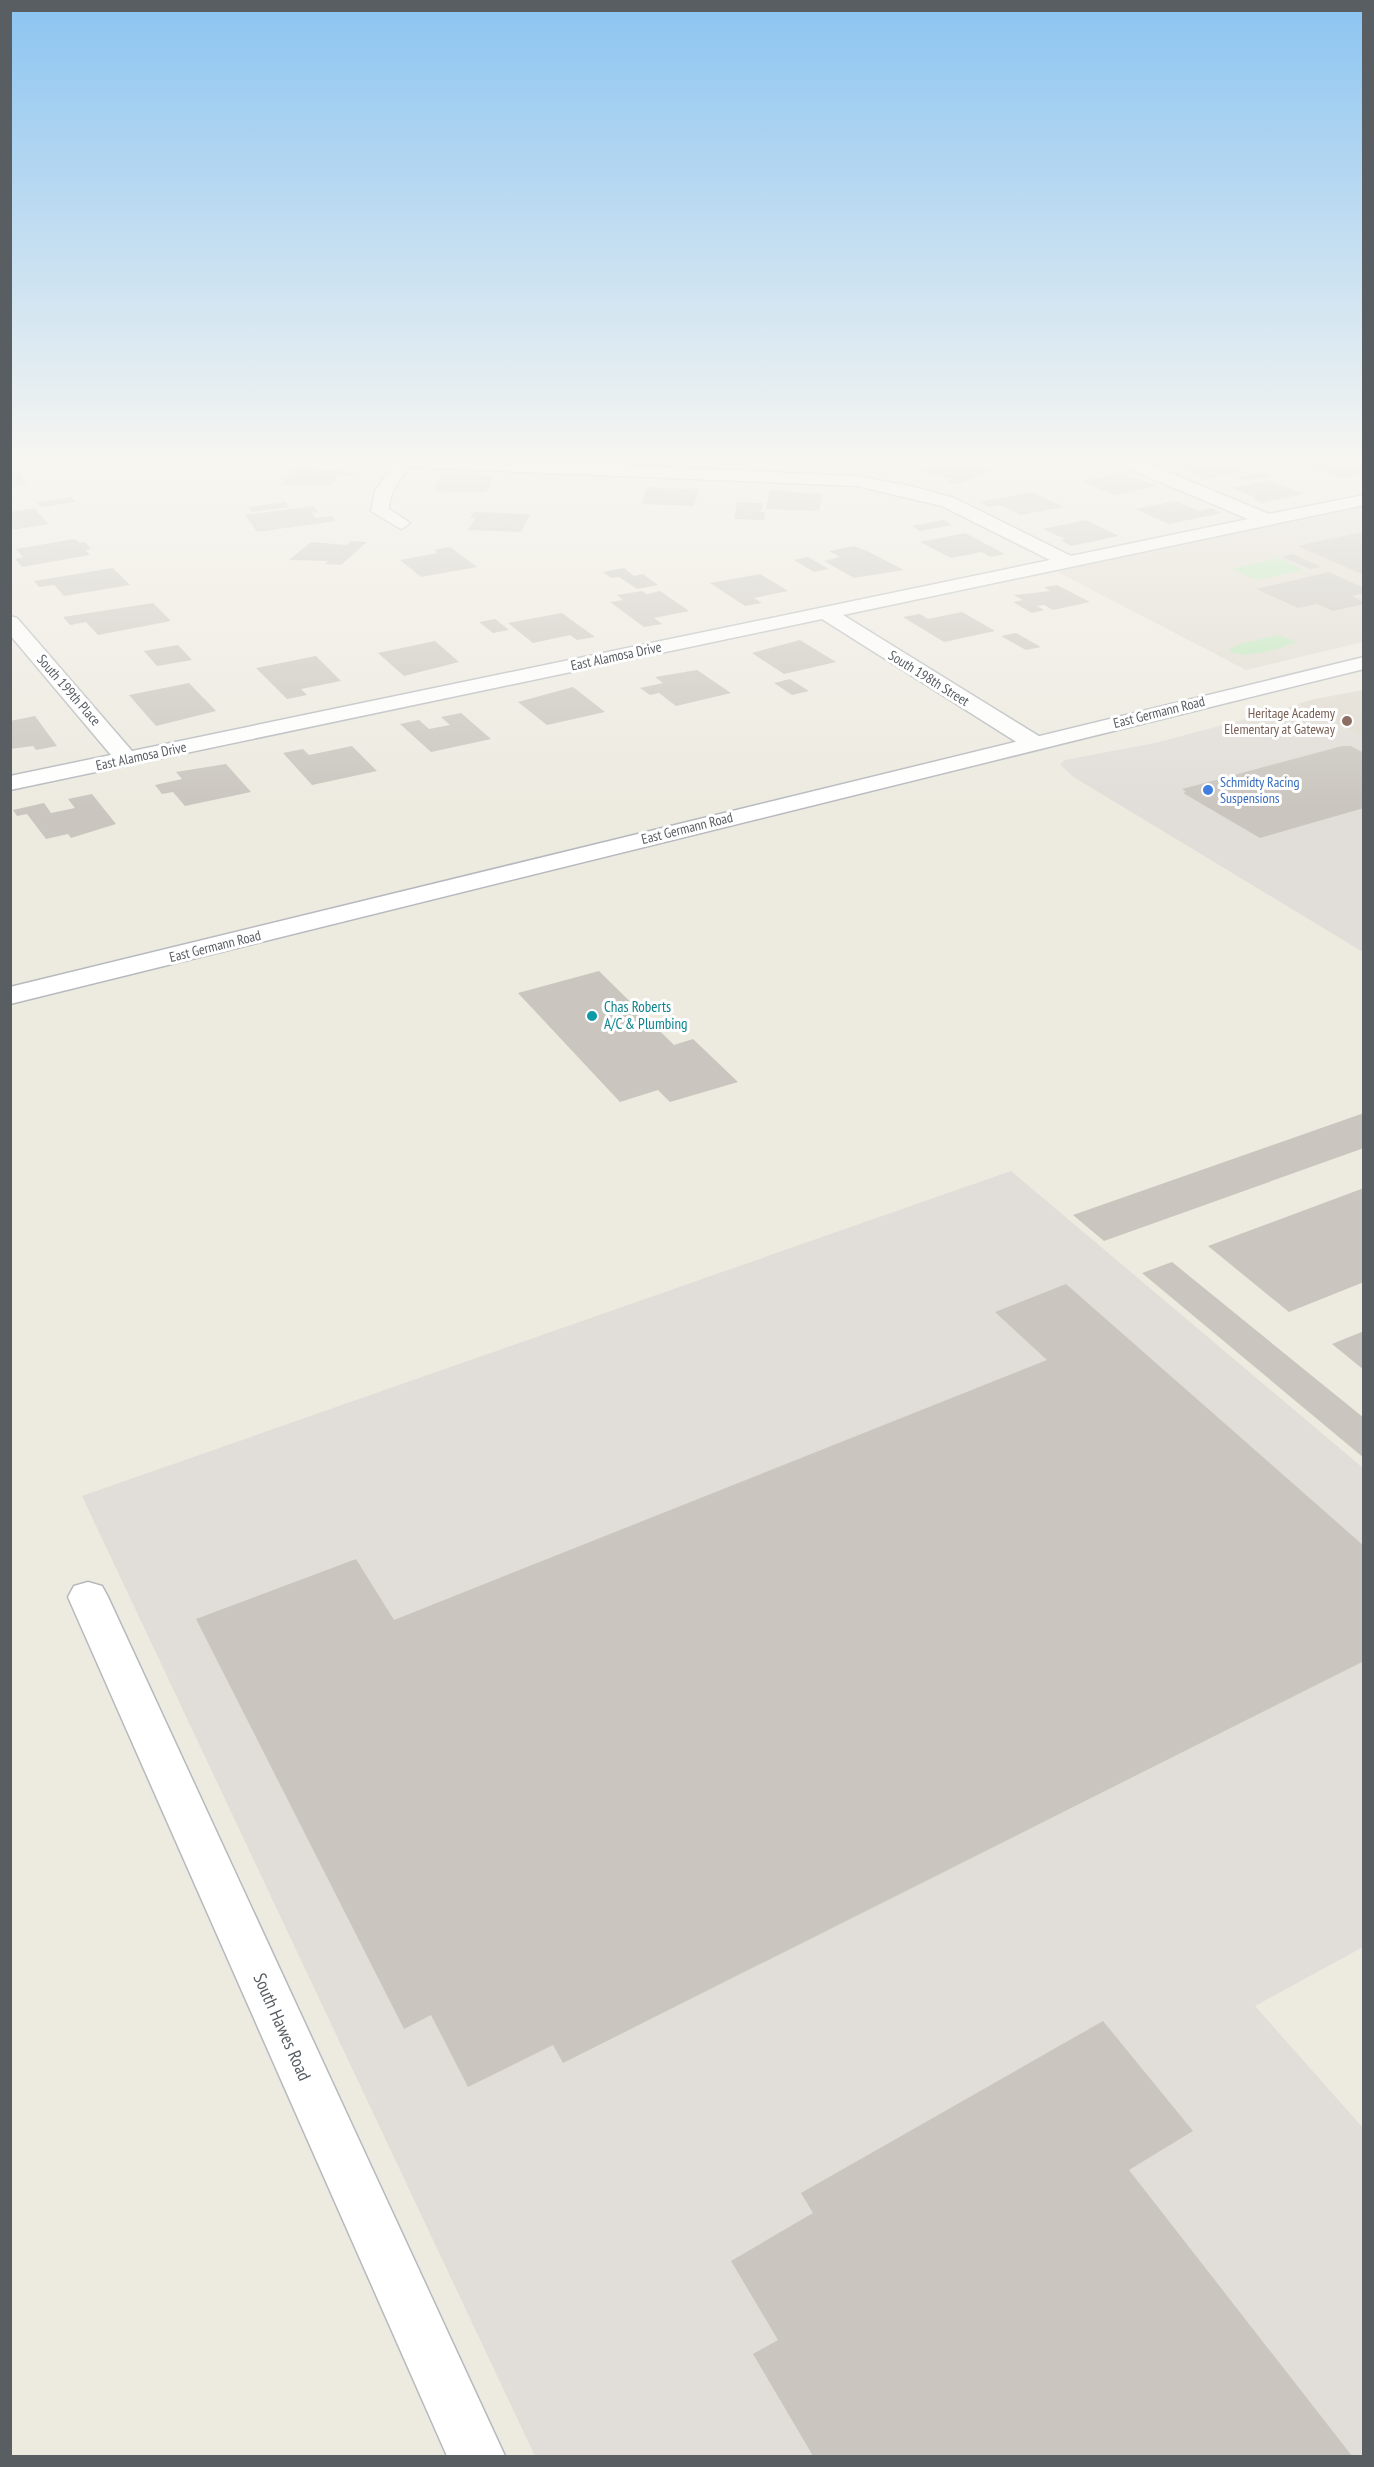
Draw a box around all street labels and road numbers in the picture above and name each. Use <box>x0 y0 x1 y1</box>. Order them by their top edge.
street label: East Alamosa Drive <box>569 638 663 674</box>
street label: South 198th Street <box>885 646 973 710</box>
street label: South 199th Place <box>33 651 105 730</box>
street label: East Germann Road <box>1111 692 1207 732</box>
street label: East Alamosa Drive <box>94 738 188 774</box>
street label: East Germann Road <box>639 808 735 848</box>
street label: East Germann Road <box>167 926 263 966</box>
street label: South Hawes Road <box>248 1969 316 2084</box>

